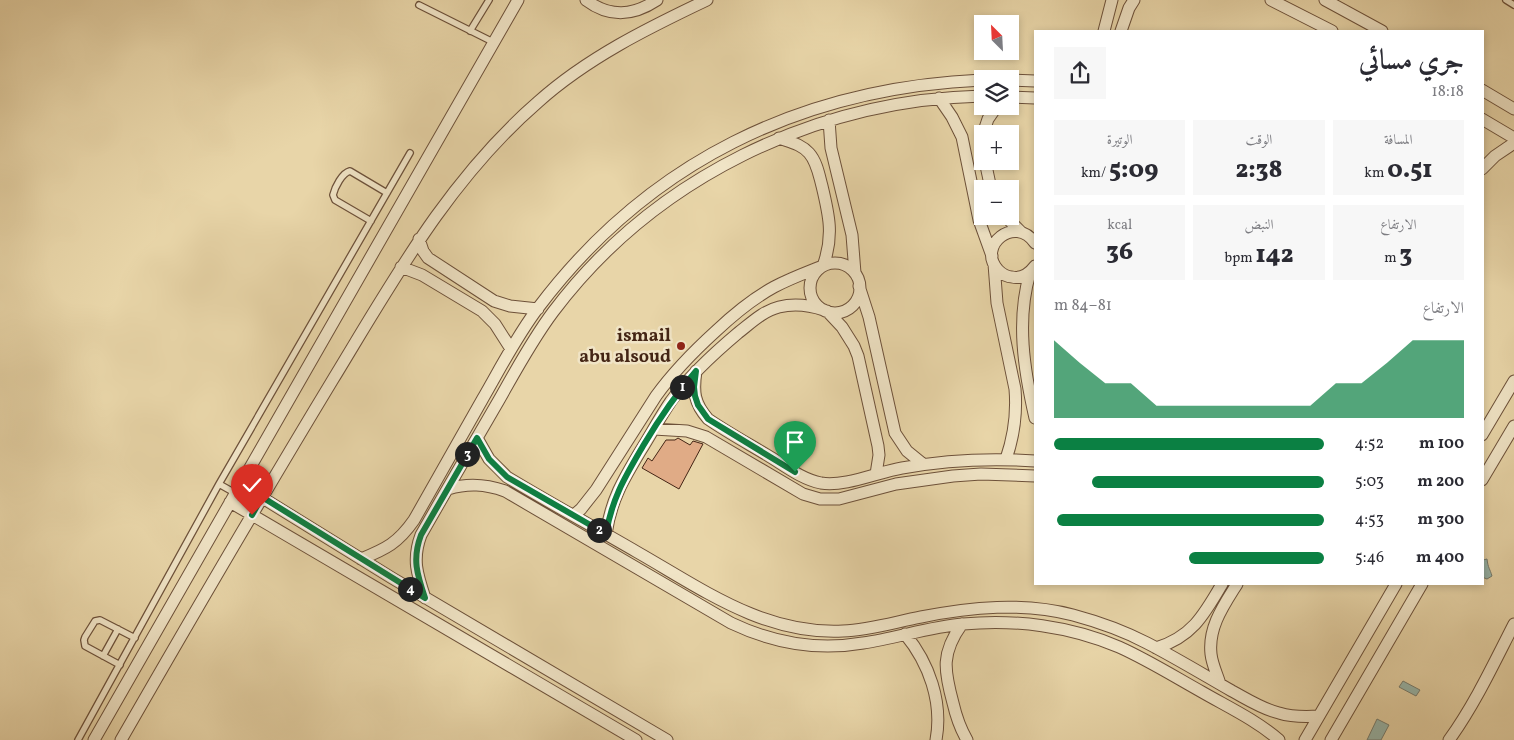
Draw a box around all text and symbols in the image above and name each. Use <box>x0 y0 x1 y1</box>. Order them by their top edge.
north arrow <box>974 15 1019 60</box>
map controls <box>974 15 1019 225</box>
text: جري مسائي <box>1359 42 1464 81</box>
button: share <box>1054 47 1106 99</box>
button: layers <box>974 70 1019 115</box>
text: 18:18 <box>1432 81 1464 103</box>
button: + <box>974 125 1019 170</box>
text: الوتيرة <box>1107 131 1133 150</box>
text: الوقت <box>1246 131 1272 150</box>
text: المسافة <box>1384 131 1413 150</box>
text: 5:09 <box>1109 153 1158 188</box>
text: 2:38 <box>1235 153 1283 188</box>
text: 0.51 <box>1387 153 1432 188</box>
text: /km <box>1081 164 1109 183</box>
text: km <box>1364 164 1387 183</box>
button: − <box>974 180 1019 225</box>
text: kcal <box>1107 216 1132 235</box>
text: النبض <box>1245 216 1273 235</box>
text: الارتفاع <box>1380 216 1417 235</box>
text: 36 <box>1106 235 1133 270</box>
text: 142 <box>1255 238 1294 273</box>
text: 3 <box>1400 238 1412 273</box>
text: bpm <box>1224 249 1255 268</box>
text: m <box>1384 249 1400 268</box>
text: 81–84 m <box>1054 295 1112 317</box>
text: الارتفاع <box>1422 298 1464 320</box>
place label: ismail abu alsoud <box>579 324 671 370</box>
marker: ismail abu alsoud <box>675 340 687 352</box>
pin: 1 <box>670 374 694 400</box>
text: 1 <box>680 378 685 397</box>
pin <box>774 421 816 472</box>
icon: arrive <box>781 428 809 456</box>
text: 4:52 <box>1354 433 1384 455</box>
text: 100 m <box>1419 433 1464 455</box>
pin: 3 <box>454 442 480 466</box>
text: 3 <box>464 445 471 464</box>
pin <box>231 464 273 515</box>
icon: check <box>238 471 266 499</box>
text: 5:03 <box>1355 471 1384 493</box>
text: 200 m <box>1417 471 1464 493</box>
text: 4:53 <box>1355 509 1384 531</box>
text: 300 m <box>1418 509 1464 531</box>
pin: 2 <box>586 518 612 542</box>
text: 2 <box>596 521 603 540</box>
text: 5:46 <box>1355 547 1384 569</box>
text: 400 m <box>1416 547 1464 569</box>
pin: 4 <box>398 576 422 602</box>
text: 4 <box>406 580 415 599</box>

